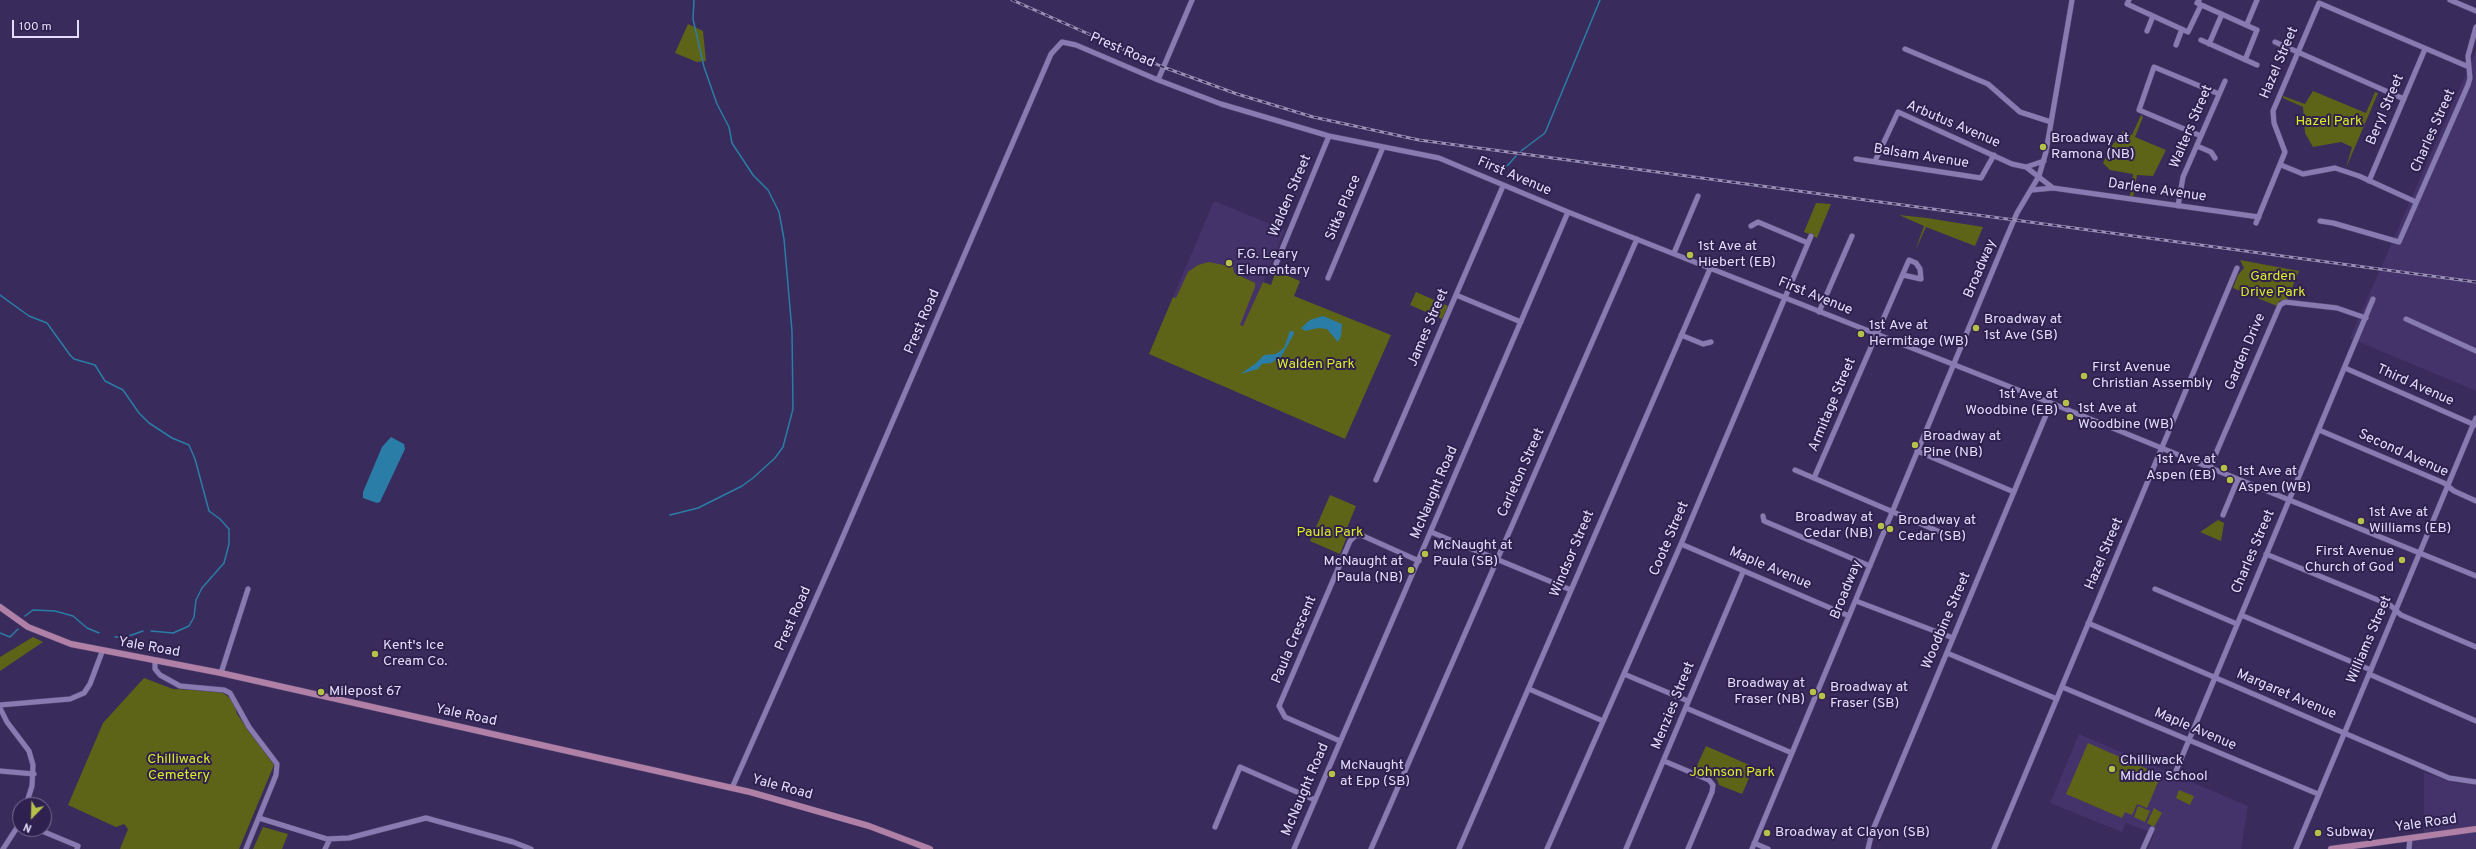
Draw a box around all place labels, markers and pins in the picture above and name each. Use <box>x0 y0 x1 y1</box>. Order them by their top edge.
place label: Broadway at Ramona (NB) <box>2051 131 2135 164</box>
marker: Broadway at Ramona (NB) <box>2038 142 2048 152</box>
place label: 1st Ave at Hiebert (EB) <box>1698 239 1776 272</box>
place label: F.G. Leary Elementary <box>1237 247 1310 280</box>
marker: 1st Ave at Hiebert (EB) <box>1685 250 1695 260</box>
marker: F.G. Leary Elementary <box>1224 258 1234 268</box>
place label: Broadway at 1st Ave (SB) <box>1984 312 2062 344</box>
place label: 1st Ave at Hermitage (WB) <box>1869 318 1969 350</box>
marker: Broadway at 1st Ave (SB) <box>1971 323 1981 333</box>
marker: 1st Ave at Hermitage (WB) <box>1856 329 1866 339</box>
place label: First Avenue Christian Assembly <box>2092 360 2213 392</box>
marker: First Avenue Christian Assembly <box>2079 371 2089 381</box>
place label: 1st Ave at Woodbine (EB) <box>1965 387 2058 420</box>
marker: 1st Ave at Woodbine (EB) <box>2061 398 2071 408</box>
place label: 1st Ave at Woodbine (WB) <box>2078 401 2174 434</box>
marker: 1st Ave at Woodbine (WB) <box>2065 412 2075 422</box>
place label: Broadway at Pine (NB) <box>1923 429 2001 462</box>
marker: Broadway at Pine (NB) <box>1910 440 1920 450</box>
place label: 1st Ave at Aspen (EB) <box>2146 452 2216 484</box>
marker: 1st Ave at Aspen (EB) <box>2219 463 2229 473</box>
place label: 1st Ave at Aspen (WB) <box>2238 464 2311 496</box>
marker: 1st Ave at Aspen (WB) <box>2225 475 2235 485</box>
place label: 1st Ave at Williams (EB) <box>2369 505 2451 538</box>
place label: Broadway at Cedar (NB) <box>1795 510 1873 542</box>
place label: Broadway at Cedar (SB) <box>1898 513 1976 546</box>
marker: 1st Ave at Williams (EB) <box>2356 516 2366 526</box>
marker: Broadway at Cedar (NB) <box>1876 521 1886 531</box>
marker: Broadway at Cedar (SB) <box>1885 524 1895 534</box>
place label: McNaught at Paula (SB) <box>1433 538 1513 570</box>
place label: First Avenue Church of God <box>2305 544 2394 576</box>
marker: McNaught at Paula (SB) <box>1420 549 1430 559</box>
place label: McNaught at Paula (NB) <box>1323 554 1403 586</box>
marker: First Avenue Church of God <box>2397 555 2407 565</box>
marker: McNaught at Paula (NB) <box>1406 565 1416 575</box>
place label: Kent's Ice Cream Co. <box>383 638 447 670</box>
marker: Kent's Ice Cream Co. <box>370 649 380 659</box>
place label: Broadway at Fraser (NB) <box>1727 676 1805 708</box>
place label: Broadway at Fraser (SB) <box>1830 680 1908 712</box>
place label: Milepost 67 <box>329 684 401 700</box>
marker: Milepost 67 <box>316 687 326 697</box>
marker: Broadway at Fraser (NB) <box>1808 687 1818 697</box>
marker: Broadway at Fraser (SB) <box>1817 691 1827 701</box>
place label: Chilliwack Middle School <box>2120 753 2208 786</box>
place label: McNaught at Epp (SB) <box>1340 758 1410 790</box>
marker: Chilliwack Middle School <box>2107 764 2117 774</box>
marker: McNaught at Epp (SB) <box>1327 769 1337 779</box>
place label: Broadway at Clayon (SB) <box>1775 825 1930 841</box>
place label: Subway <box>2326 825 2375 841</box>
marker: Broadway at Clayon (SB) <box>1762 828 1772 838</box>
marker: Subway <box>2313 828 2323 838</box>

